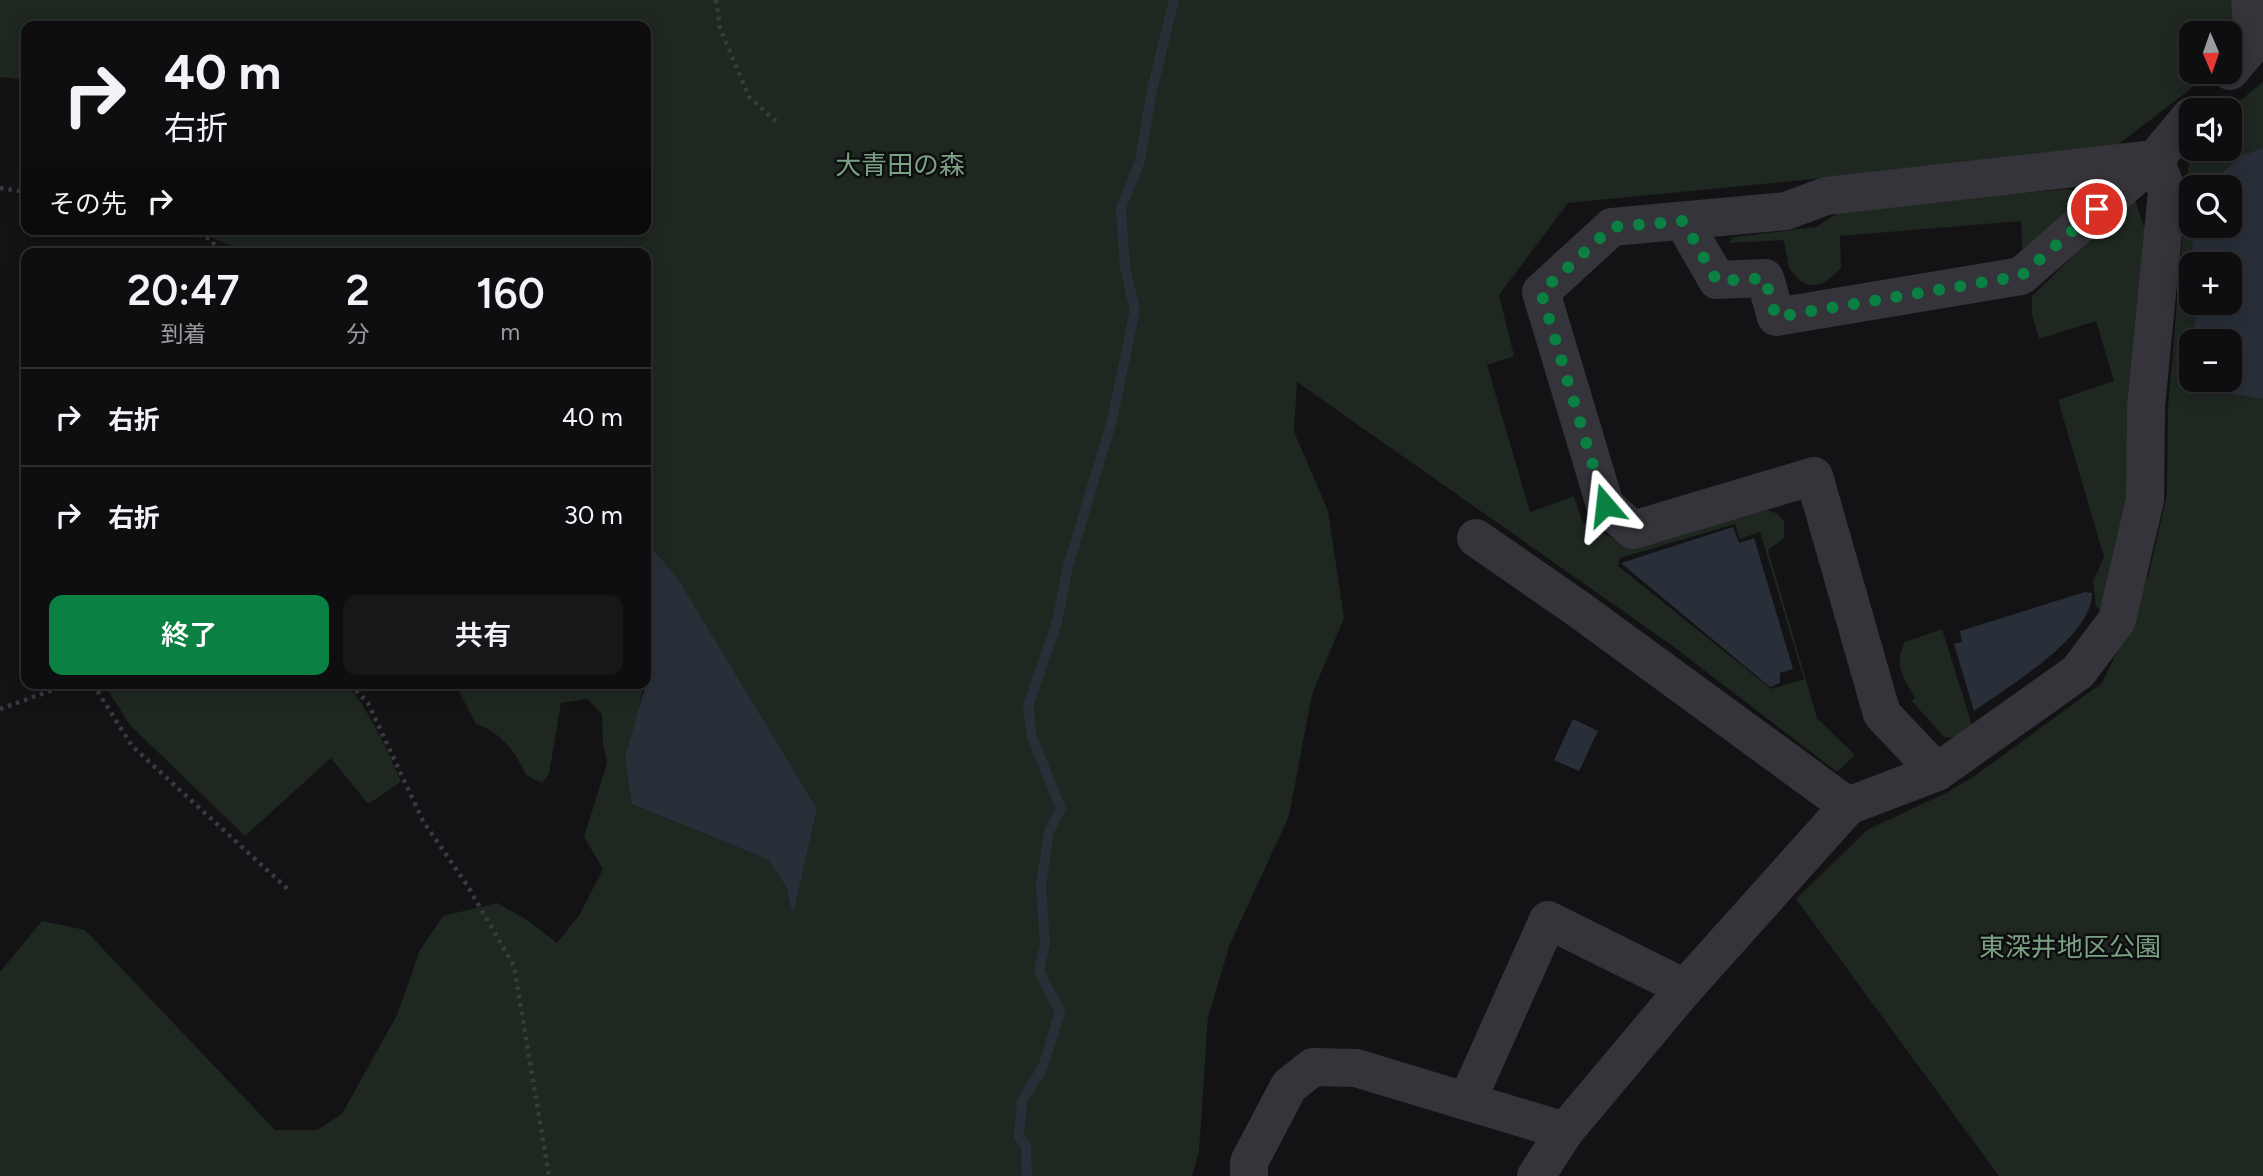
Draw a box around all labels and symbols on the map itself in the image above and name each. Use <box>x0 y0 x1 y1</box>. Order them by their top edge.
north arrow <box>2179 21 2242 84</box>
park label: 大青田の森 <box>835 149 965 181</box>
pin <box>2067 179 2127 239</box>
position arrow <box>1568 468 1642 542</box>
park label: 東深井地区公園 <box>1979 931 2161 963</box>

